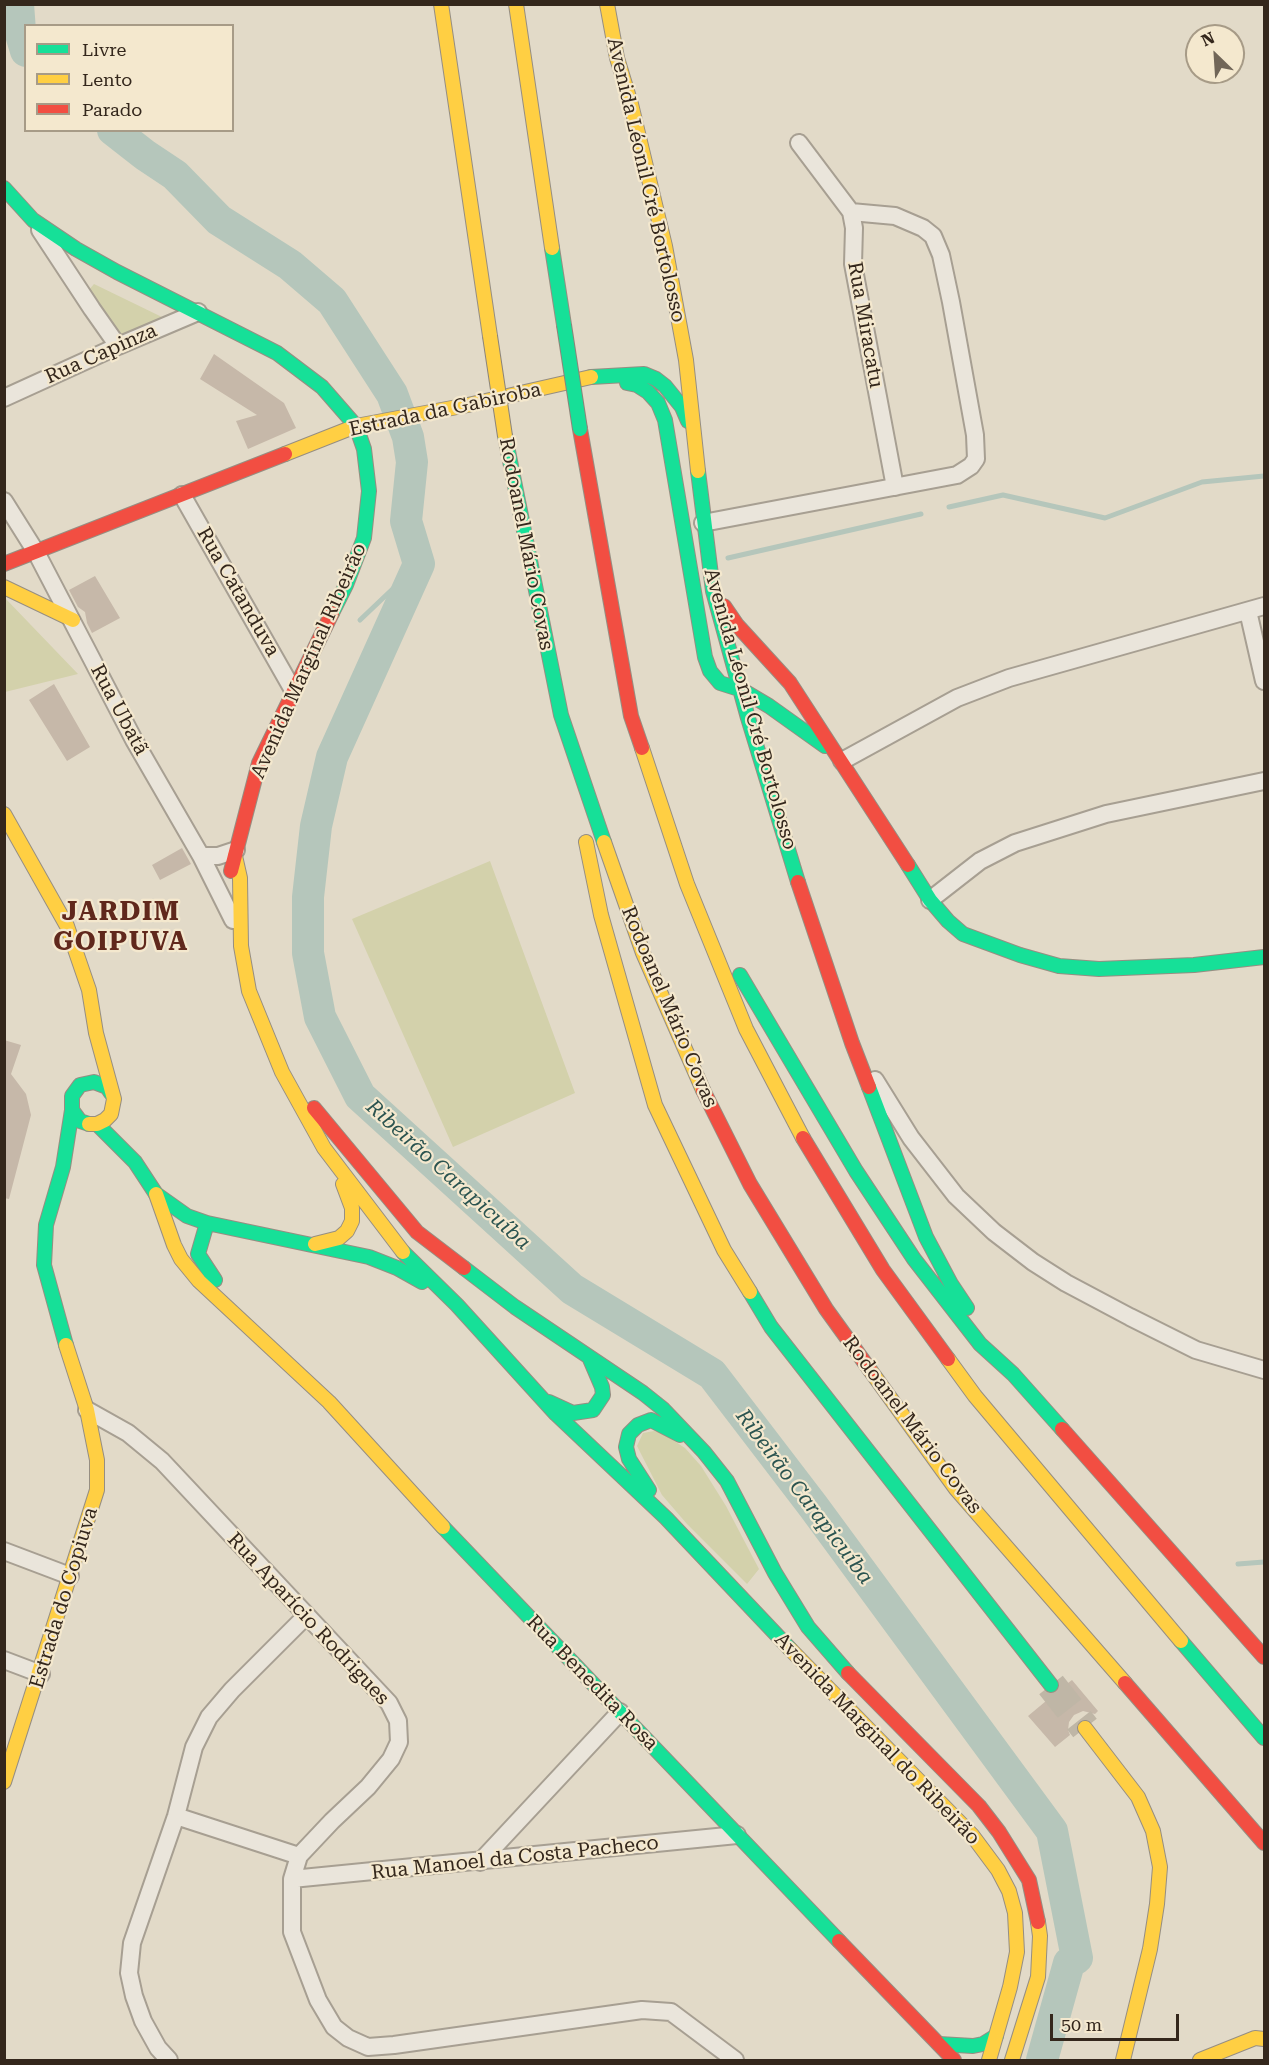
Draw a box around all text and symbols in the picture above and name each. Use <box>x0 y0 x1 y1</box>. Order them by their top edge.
legend <box>24 24 234 132</box>
north arrow <box>1185 24 1245 84</box>
text: N <box>1198 28 1218 50</box>
street label: Avenida Léonil Cré Bortolosso <box>601 35 691 325</box>
text: Livre <box>82 39 126 60</box>
text: Lento <box>82 69 132 90</box>
text: Parado <box>82 99 142 120</box>
street label: Rua Miracatu <box>842 260 888 390</box>
street label: Rua Capinza <box>41 319 161 389</box>
street label: Estrada da Gabiroba <box>347 378 543 442</box>
street label: Rodoanel Mário Covas <box>494 436 558 652</box>
street label: Rua Catanduva <box>191 523 285 661</box>
street label: Avenida Marginal Ribeirão <box>246 539 372 783</box>
street label: Avenida Léonil Cré Bortolosso <box>698 565 802 853</box>
street label: Rua Ubatã <box>85 660 153 760</box>
district label: JARDIM GOIPUVA <box>53 896 189 958</box>
street label: Rodoanel Mário Covas <box>616 903 722 1111</box>
water label: Ribeirão Carapicuíba <box>361 1095 535 1255</box>
street label: Rodoanel Mário Covas <box>837 1332 987 1518</box>
water label: Ribeirão Carapicuíba <box>730 1405 878 1589</box>
street label: Estrada do Copiuva <box>25 1505 103 1691</box>
street label: Rua Aparício Rodrigues <box>222 1528 394 1710</box>
street label: Rua Benedita Rosa <box>521 1610 663 1756</box>
street label: Avenida Marginal do Ribeirão <box>769 1628 985 1850</box>
street label: Rua Manoel da Costa Pacheco <box>370 1831 660 1885</box>
scale bar <box>1053 2002 1182 2040</box>
text: 50 m <box>1061 2014 1102 2035</box>

